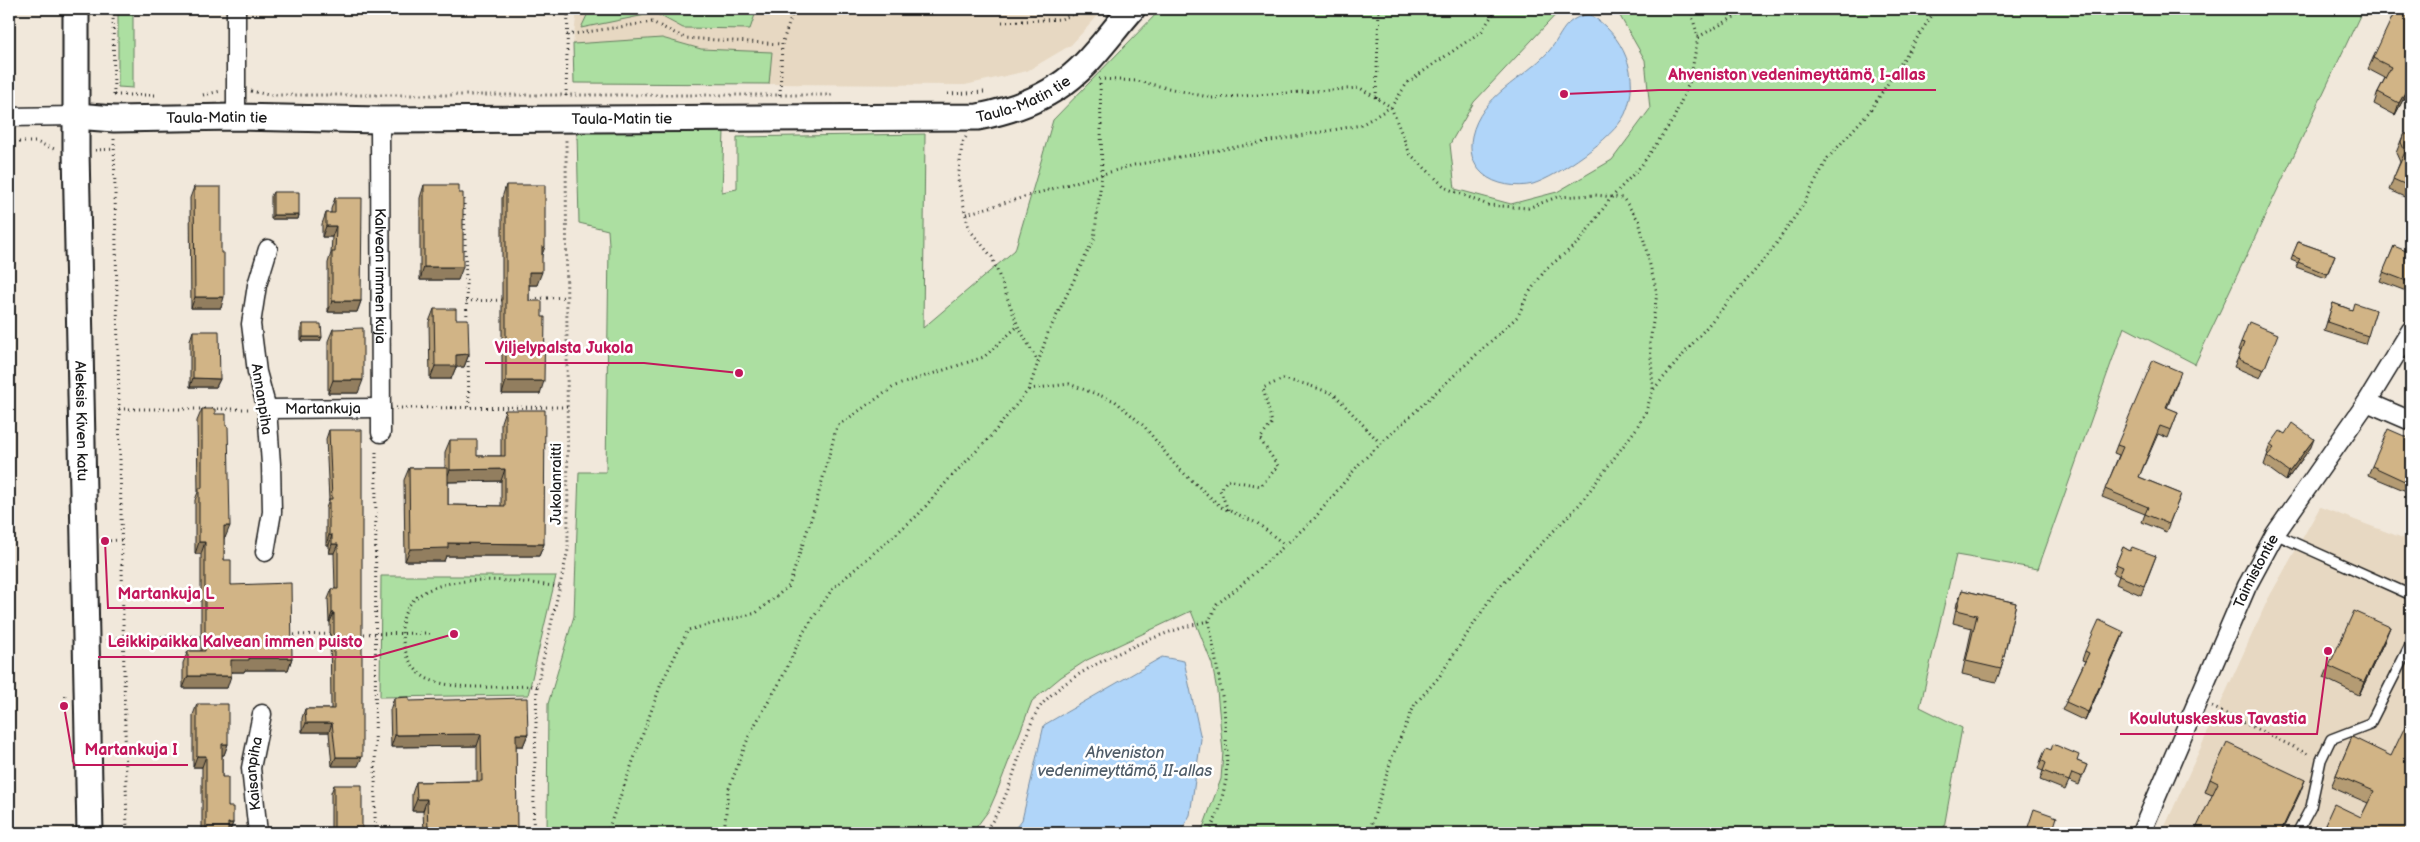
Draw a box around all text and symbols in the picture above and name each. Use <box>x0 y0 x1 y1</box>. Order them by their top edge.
callout: Ahveniston vedenimeyttämö, I-allas <box>1659 59 1936 90</box>
text: Ahveniston vedenimeyttämö, I-allas <box>1667 66 1926 85</box>
street label: Taula-Matin tie <box>975 72 1075 127</box>
street label: Taula-Matin tie <box>166 108 267 128</box>
street label: Taula-Matin tie <box>571 110 672 129</box>
street label: Kalvean immen kuja <box>370 208 390 344</box>
callout: Viljelypalsta Jukola <box>485 332 644 363</box>
text: Viljelypalsta Jukola <box>495 339 633 358</box>
street label: Aleksis Kiven katu <box>70 360 92 482</box>
street label: Annanpiha <box>246 362 277 436</box>
street label: Martankuja <box>285 399 361 419</box>
street label: Jukolanraitti <box>547 443 566 525</box>
street label: Taimistontie <box>2230 531 2283 611</box>
callout: Martankuja L <box>108 577 224 608</box>
text: Martankuja L <box>118 585 215 604</box>
callout: Leikkipaikka Kalvean immen puisto <box>98 626 373 657</box>
text: Leikkipaikka Kalvean immen puisto <box>107 633 363 652</box>
callout: Koulutuskeskus Tavastia <box>2120 703 2317 734</box>
text: Koulutuskeskus Tavastia <box>2129 710 2307 729</box>
callout: Martankuja I <box>74 734 188 765</box>
street label: Kaisanpiha <box>242 735 267 812</box>
text: Martankuja I <box>84 741 178 760</box>
water label: Ahveniston vedenimeyttämö, II-allas <box>1038 744 1212 781</box>

